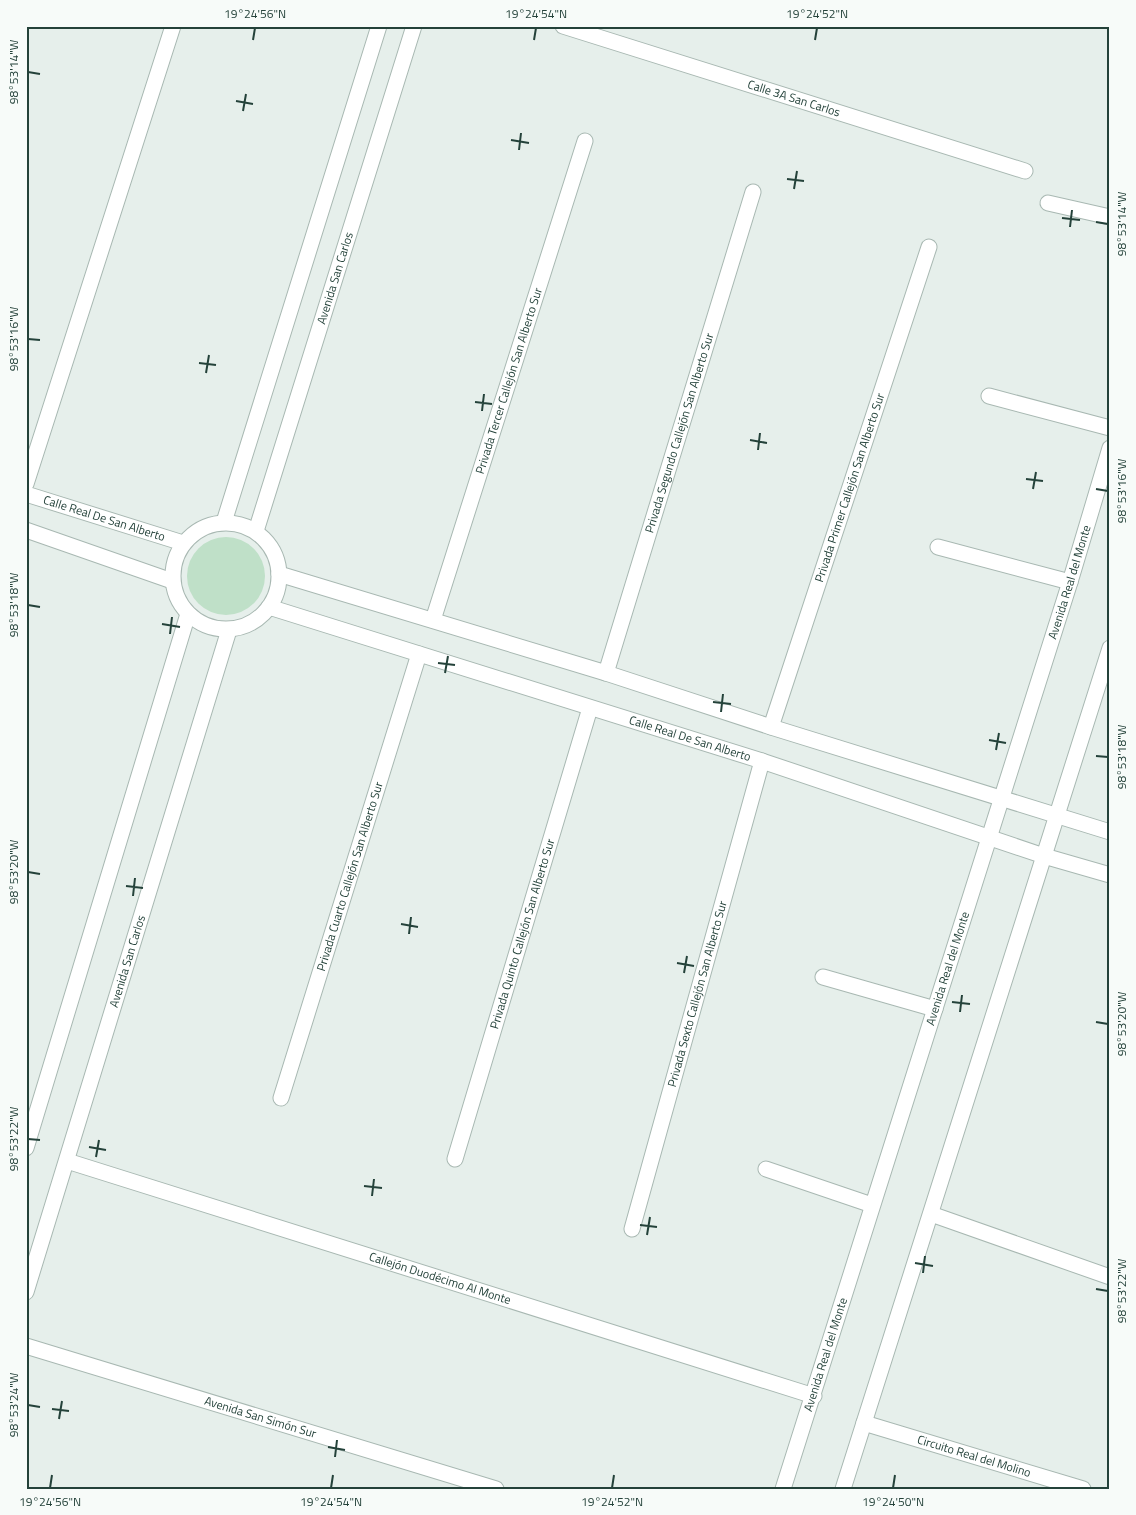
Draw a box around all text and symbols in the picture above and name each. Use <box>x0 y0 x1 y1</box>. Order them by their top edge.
text: 19°24'56"N <box>224 4 286 23</box>
text: 19°24'54"N <box>505 4 567 23</box>
text: 19°24'52"N <box>786 4 848 23</box>
text: 98°53'14"W <box>4 39 23 104</box>
street label: Calle 3A San Carlos <box>745 74 843 122</box>
text: 98°53'14"W <box>1112 191 1131 256</box>
street label: Avenida San Carlos <box>311 229 358 327</box>
street label: Privada Tercer Callejón San Alberto Sur <box>470 285 547 476</box>
text: 98°53'16"W <box>4 306 23 371</box>
street label: Privada Segundo Callejón San Alberto Sur <box>639 331 718 535</box>
street label: Privada Primer Callejón San Alberto Sur <box>809 390 889 585</box>
text: 98°53'16"W <box>1112 458 1131 523</box>
street label: Calle Real De San Alberto <box>41 490 168 546</box>
street label: Avenida Real del Monte <box>1042 523 1095 642</box>
text: 98°53'18"W <box>4 572 23 637</box>
street label: Calle Real De San Alberto <box>627 710 753 766</box>
text: 98°53'18"W <box>1112 724 1131 789</box>
street label: Privada Cuarto Callejón San Alberto Sur <box>311 779 388 973</box>
street label: Privada Quinto Callejón San Alberto Sur <box>484 836 559 1031</box>
text: 98°53'20"W <box>4 839 23 904</box>
street label: Privada Sexto Callejón San Alberto Sur <box>662 899 732 1089</box>
street label: Avenida Real del Monte <box>920 909 974 1028</box>
street label: Avenida San Carlos <box>104 912 150 1010</box>
text: 98°53'20"W <box>1112 991 1131 1056</box>
text: 98°53'22"W <box>4 1106 23 1171</box>
street label: Callejón Duodécimo Al Monte <box>367 1247 513 1309</box>
text: 98°53'22"W <box>1112 1258 1131 1323</box>
street label: Avenida Real del Monte <box>798 1295 852 1414</box>
text: 98°53'24"W <box>4 1372 23 1437</box>
street label: Avenida San Simón Sur <box>202 1391 319 1443</box>
street label: Circuito Real del Molino <box>915 1430 1033 1482</box>
text: 19°24'56"N <box>19 1492 81 1511</box>
text: 19°24'54"N <box>300 1492 362 1511</box>
text: 19°24'52"N <box>581 1492 643 1511</box>
text: 19°24'50"N <box>862 1492 924 1511</box>

